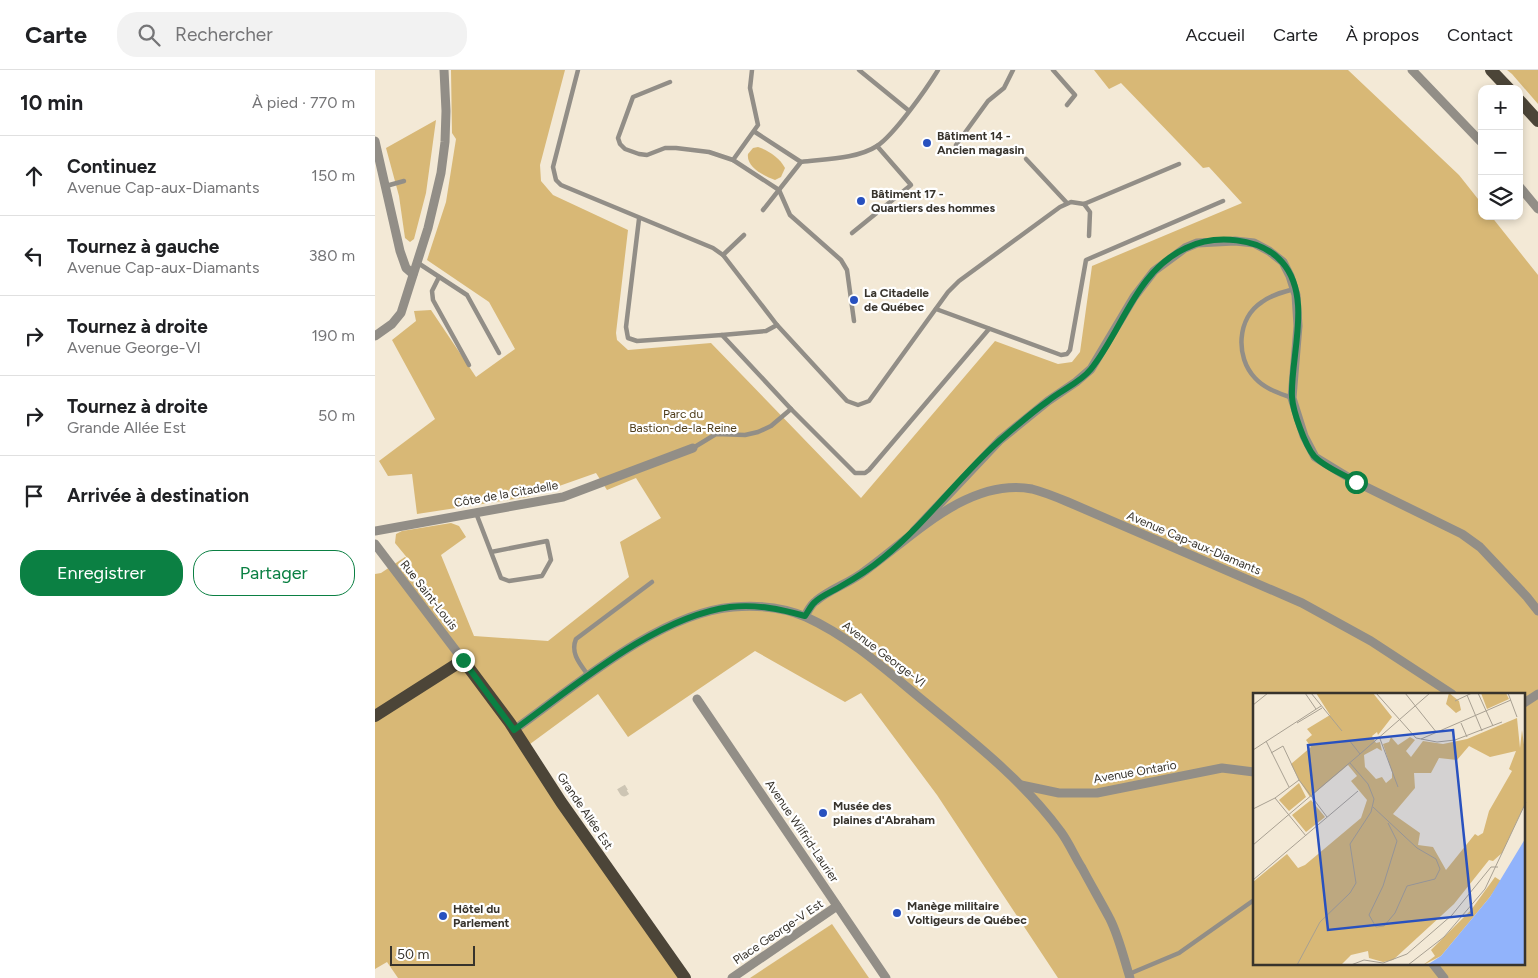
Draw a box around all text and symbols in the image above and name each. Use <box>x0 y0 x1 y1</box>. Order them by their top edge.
search box <box>117 12 467 57</box>
text: Carte <box>25 20 87 49</box>
icon: search <box>135 21 163 49</box>
text: Rechercher <box>175 23 273 46</box>
text: Accueil <box>1185 24 1245 46</box>
text: Carte <box>1273 24 1318 46</box>
text: À propos <box>1346 24 1419 46</box>
text: Contact <box>1447 24 1513 46</box>
map controls <box>1478 85 1523 220</box>
button: + <box>1478 85 1523 130</box>
text: 10 min <box>20 90 83 115</box>
text: À pied · 770 m <box>252 93 355 112</box>
place label: Bâtiment 14 - Ancien magasin <box>937 129 1025 157</box>
button: − <box>1478 130 1523 175</box>
marker: Bâtiment 14 - Ancien magasin <box>921 137 933 149</box>
text: Continuez <box>67 155 156 178</box>
icon: ahead <box>20 162 48 190</box>
text: 150 m <box>311 166 355 185</box>
button: layers <box>1478 175 1523 220</box>
text: Avenue Cap-aux-Diamants <box>67 178 259 197</box>
place label: Bâtiment 17 - Quartiers des hommes <box>871 187 995 215</box>
marker: Bâtiment 17 - Quartiers des hommes <box>855 195 867 207</box>
text: Tournez à gauche <box>67 235 219 258</box>
icon: left <box>20 242 48 270</box>
text: 380 m <box>309 246 355 265</box>
text: Avenue Cap-aux-Diamants <box>67 258 259 277</box>
place label: La Citadelle de Québec <box>864 286 929 314</box>
marker: La Citadelle de Québec <box>848 294 860 306</box>
text: Tournez à droite <box>67 315 208 338</box>
icon: right <box>20 322 48 350</box>
text: 190 m <box>312 326 355 345</box>
text: Avenue George-VI <box>67 338 201 357</box>
text: Tournez à droite <box>67 395 208 418</box>
icon: right <box>20 402 48 430</box>
text: 50 m <box>318 406 355 425</box>
park label: Parc du Bastion-de-la-Reine <box>629 407 737 435</box>
text: Grande Allée Est <box>67 418 186 437</box>
route start <box>1345 471 1368 494</box>
street label: Côte de la Citadelle <box>453 478 560 510</box>
icon: arrive <box>20 482 48 510</box>
text: Arrivée à destination <box>67 484 249 507</box>
street label: Avenue Cap-aux-Diamants <box>1125 508 1264 578</box>
button: Enregistrer <box>20 550 183 596</box>
button: Partager <box>193 550 355 596</box>
street label: Rue Saint-Louis <box>397 557 461 633</box>
street label: Avenue George-VI <box>840 618 928 690</box>
route end <box>452 649 475 672</box>
inset map <box>1253 693 1525 966</box>
street label: Avenue Ontario <box>1092 758 1178 786</box>
street label: Grande Allée Est <box>554 770 616 852</box>
street label: Avenue Wilfrid-Laurier <box>763 777 841 885</box>
place label: Musée des plaines d'Abraham <box>833 799 935 827</box>
marker: Musée des plaines d'Abraham <box>817 807 829 819</box>
street label: Place George-V Est <box>730 896 826 967</box>
place label: Manège militaire Voltigeurs de Québec <box>907 899 1027 927</box>
place label: Hôtel du Parlement <box>453 902 510 930</box>
marker: Manège militaire Voltigeurs de Québec <box>891 907 903 919</box>
marker: Hôtel du Parlement <box>437 910 449 922</box>
scale bar <box>390 943 475 966</box>
text: 50 m <box>397 946 429 963</box>

